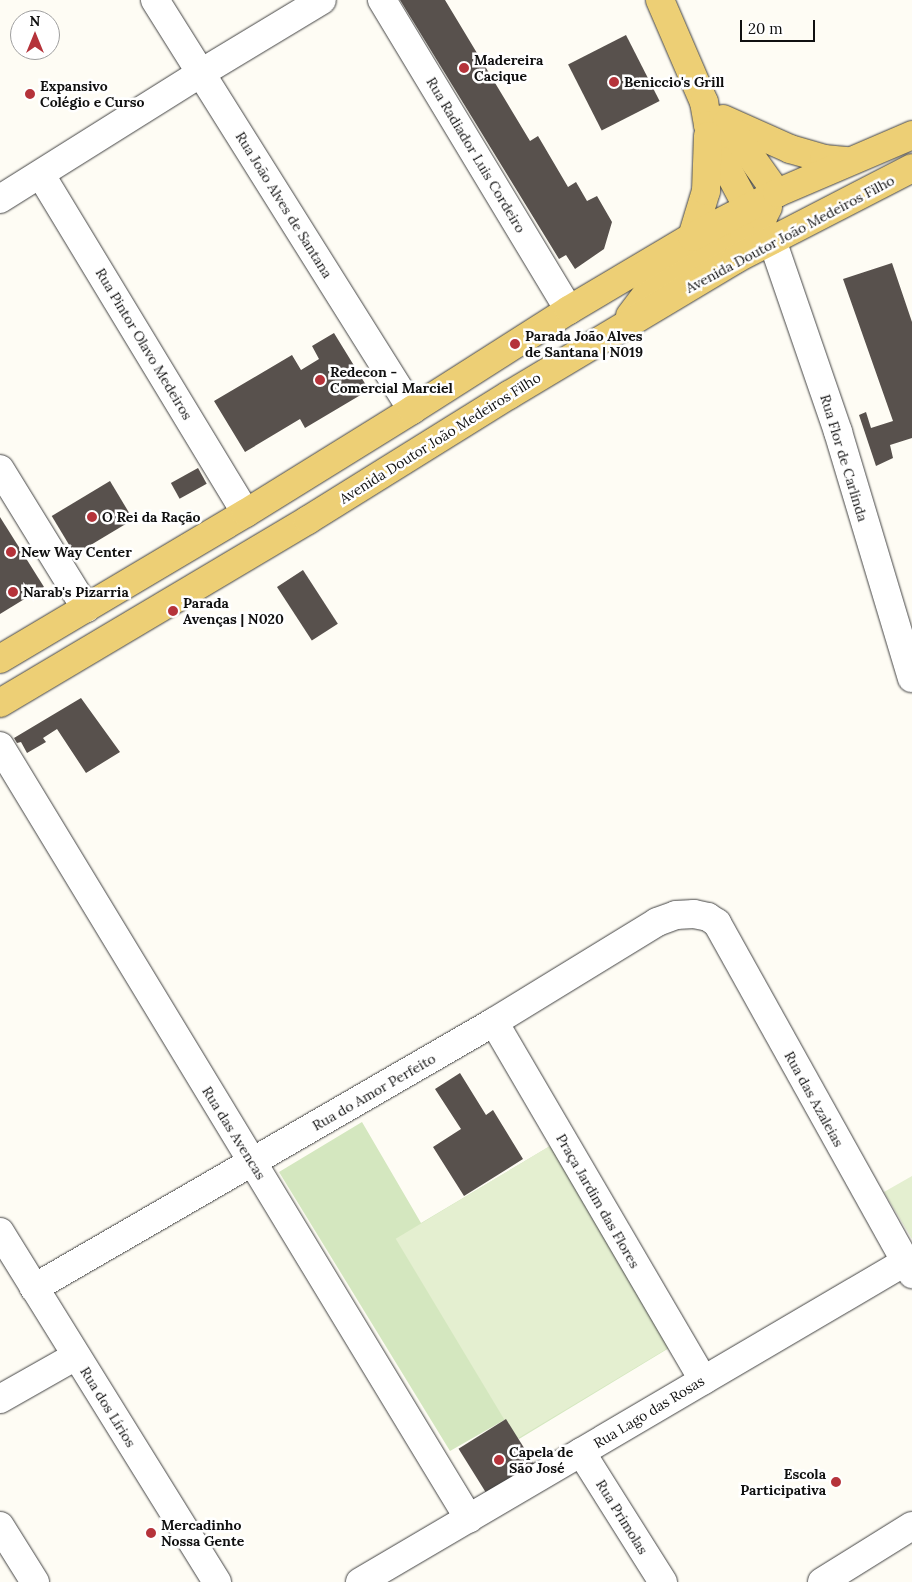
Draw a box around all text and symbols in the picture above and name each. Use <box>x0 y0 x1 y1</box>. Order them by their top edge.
north arrow <box>10 10 60 60</box>
scale bar <box>742 10 817 42</box>
text: N <box>30 12 40 30</box>
text: 20 m <box>748 19 783 38</box>
place label: Madereira Cacique <box>474 52 543 84</box>
marker: Madereira Cacique <box>458 62 470 74</box>
street label: Rua Radiador Luis Cordeiro <box>423 74 529 236</box>
place label: Beniccio's Grill <box>624 74 724 90</box>
marker: Beniccio's Grill <box>608 76 620 88</box>
place label: Expansivo Colégio e Curso <box>40 78 145 110</box>
marker: Expansivo Colégio e Curso <box>24 88 36 100</box>
street label: Rua João Alves de Santana <box>232 129 336 281</box>
street label: Avenida Doutor João Medeiros Filho <box>683 172 897 296</box>
street label: Rua Pintor Olavo Medeiros <box>92 265 196 423</box>
place label: Parada João Alves de Santana | N019 <box>525 328 643 361</box>
marker: Parada João Alves de Santana | N019 <box>509 338 521 350</box>
place label: Redecon - Comercial Marciel <box>330 364 453 397</box>
street label: Avenida Doutor João Medeiros Filho <box>336 369 544 507</box>
marker: Redecon - Comercial Marciel <box>314 374 326 386</box>
street label: Rua Flor de Carlinda <box>817 392 871 524</box>
place label: O Rei da Ração <box>102 509 200 525</box>
marker: O Rei da Ração <box>86 511 98 523</box>
place label: New Way Center <box>21 544 132 560</box>
marker: New Way Center <box>5 546 17 558</box>
place label: Narab's Pizarria <box>23 584 129 600</box>
marker: Narab's Pizarria <box>7 586 19 598</box>
place label: Parada Avenças | N020 <box>183 595 284 628</box>
marker: Parada Avenças | N020 <box>167 605 179 617</box>
street label: Rua das Azaleias <box>781 1048 847 1150</box>
street label: Rua do Amor Perfeito <box>309 1050 439 1134</box>
street label: Rua das Avencas <box>199 1083 269 1183</box>
street label: Praça Jardim das Flores <box>553 1131 643 1271</box>
street label: Rua dos Lírios <box>77 1364 139 1450</box>
street label: Rua Lago das Rosas <box>591 1372 707 1452</box>
place label: Capela de São José <box>509 1444 573 1476</box>
marker: Capela de São José <box>493 1454 505 1466</box>
place label: Escola Participativa <box>740 1466 826 1498</box>
marker: Escola Participativa <box>830 1476 842 1488</box>
street label: Rua Primolas <box>592 1477 652 1557</box>
place label: Mercadinho Nossa Gente <box>161 1517 244 1550</box>
marker: Mercadinho Nossa Gente <box>145 1527 157 1539</box>

